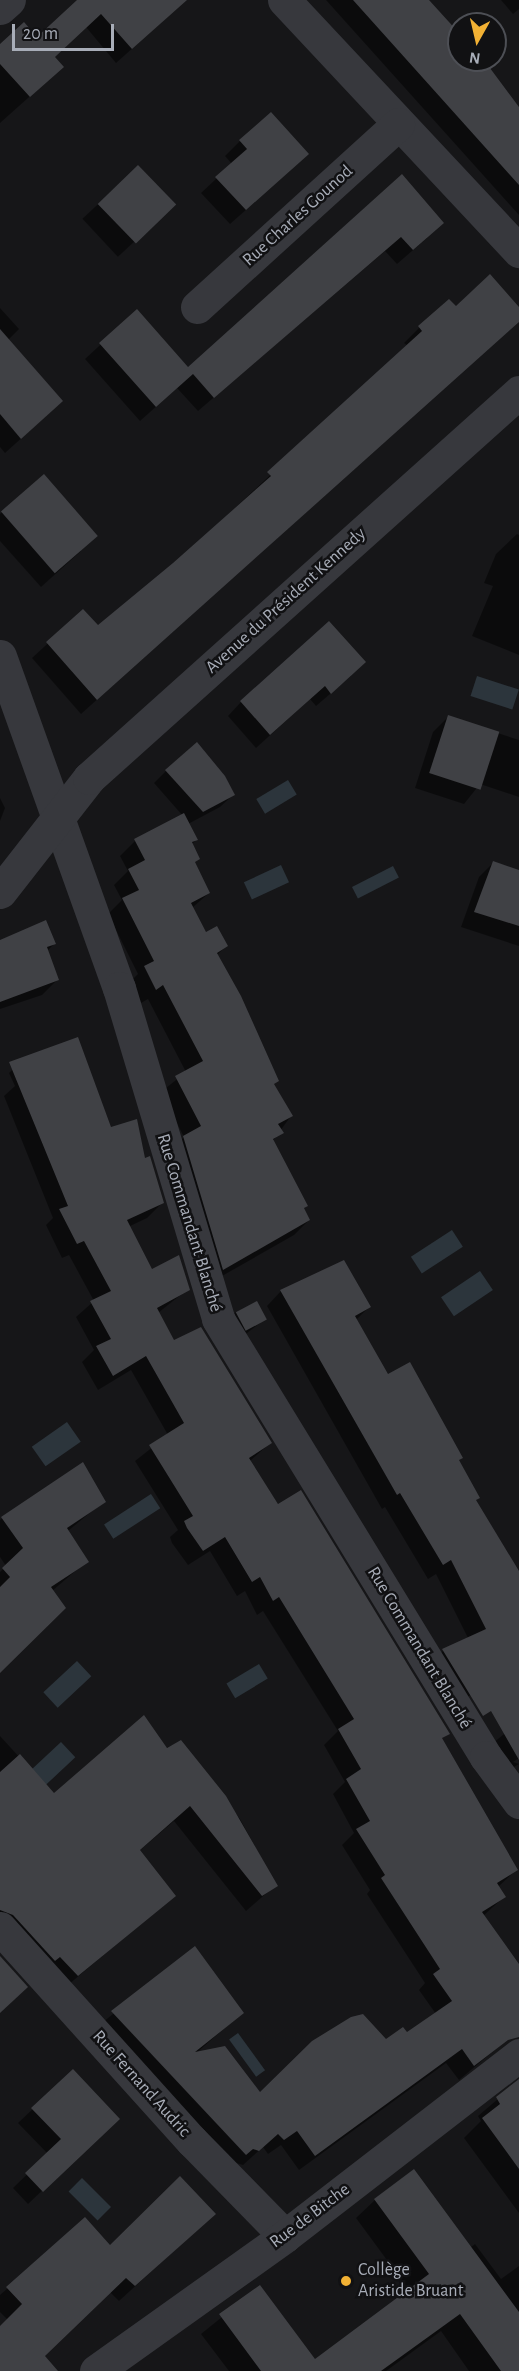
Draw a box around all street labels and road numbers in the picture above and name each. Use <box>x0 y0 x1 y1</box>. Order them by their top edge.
street label: Rue Charles Gounod <box>238 161 358 271</box>
street label: Avenue du Président Kennedy <box>201 523 371 679</box>
street label: Rue Commandant Blanché <box>152 1131 226 1315</box>
street label: Rue Commandant Blanché <box>362 1563 476 1733</box>
street label: Rue Fernand Audric <box>87 2026 195 2142</box>
street label: Rue de Bitche <box>266 2179 354 2253</box>

